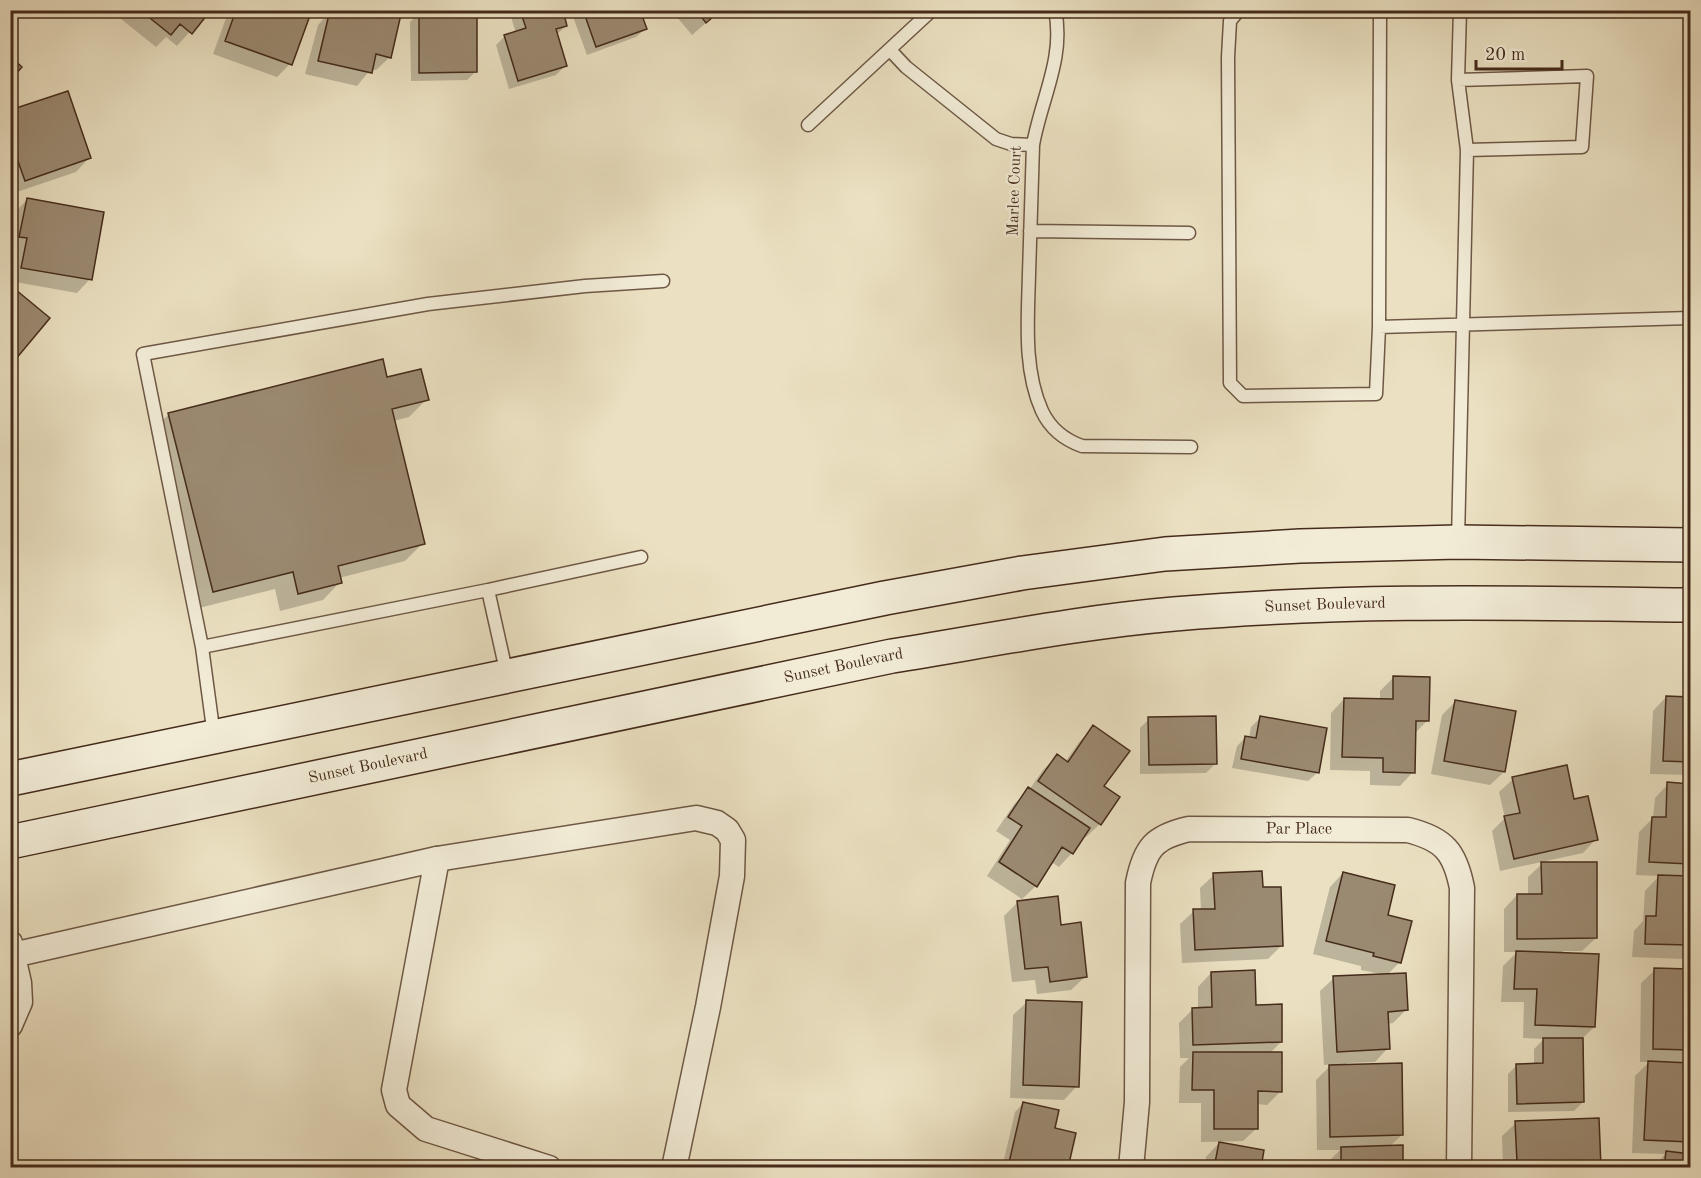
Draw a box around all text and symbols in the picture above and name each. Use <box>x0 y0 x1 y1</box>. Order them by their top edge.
scale bar <box>1476 33 1562 71</box>
text: 20 m <box>1485 46 1525 64</box>
street label: Marlee Court <box>1005 145 1025 237</box>
street label: Sunset Boulevard <box>1264 596 1386 616</box>
street label: Sunset Boulevard <box>783 646 905 687</box>
street label: Sunset Boulevard <box>307 746 429 787</box>
street label: Par Place <box>1266 821 1332 838</box>

